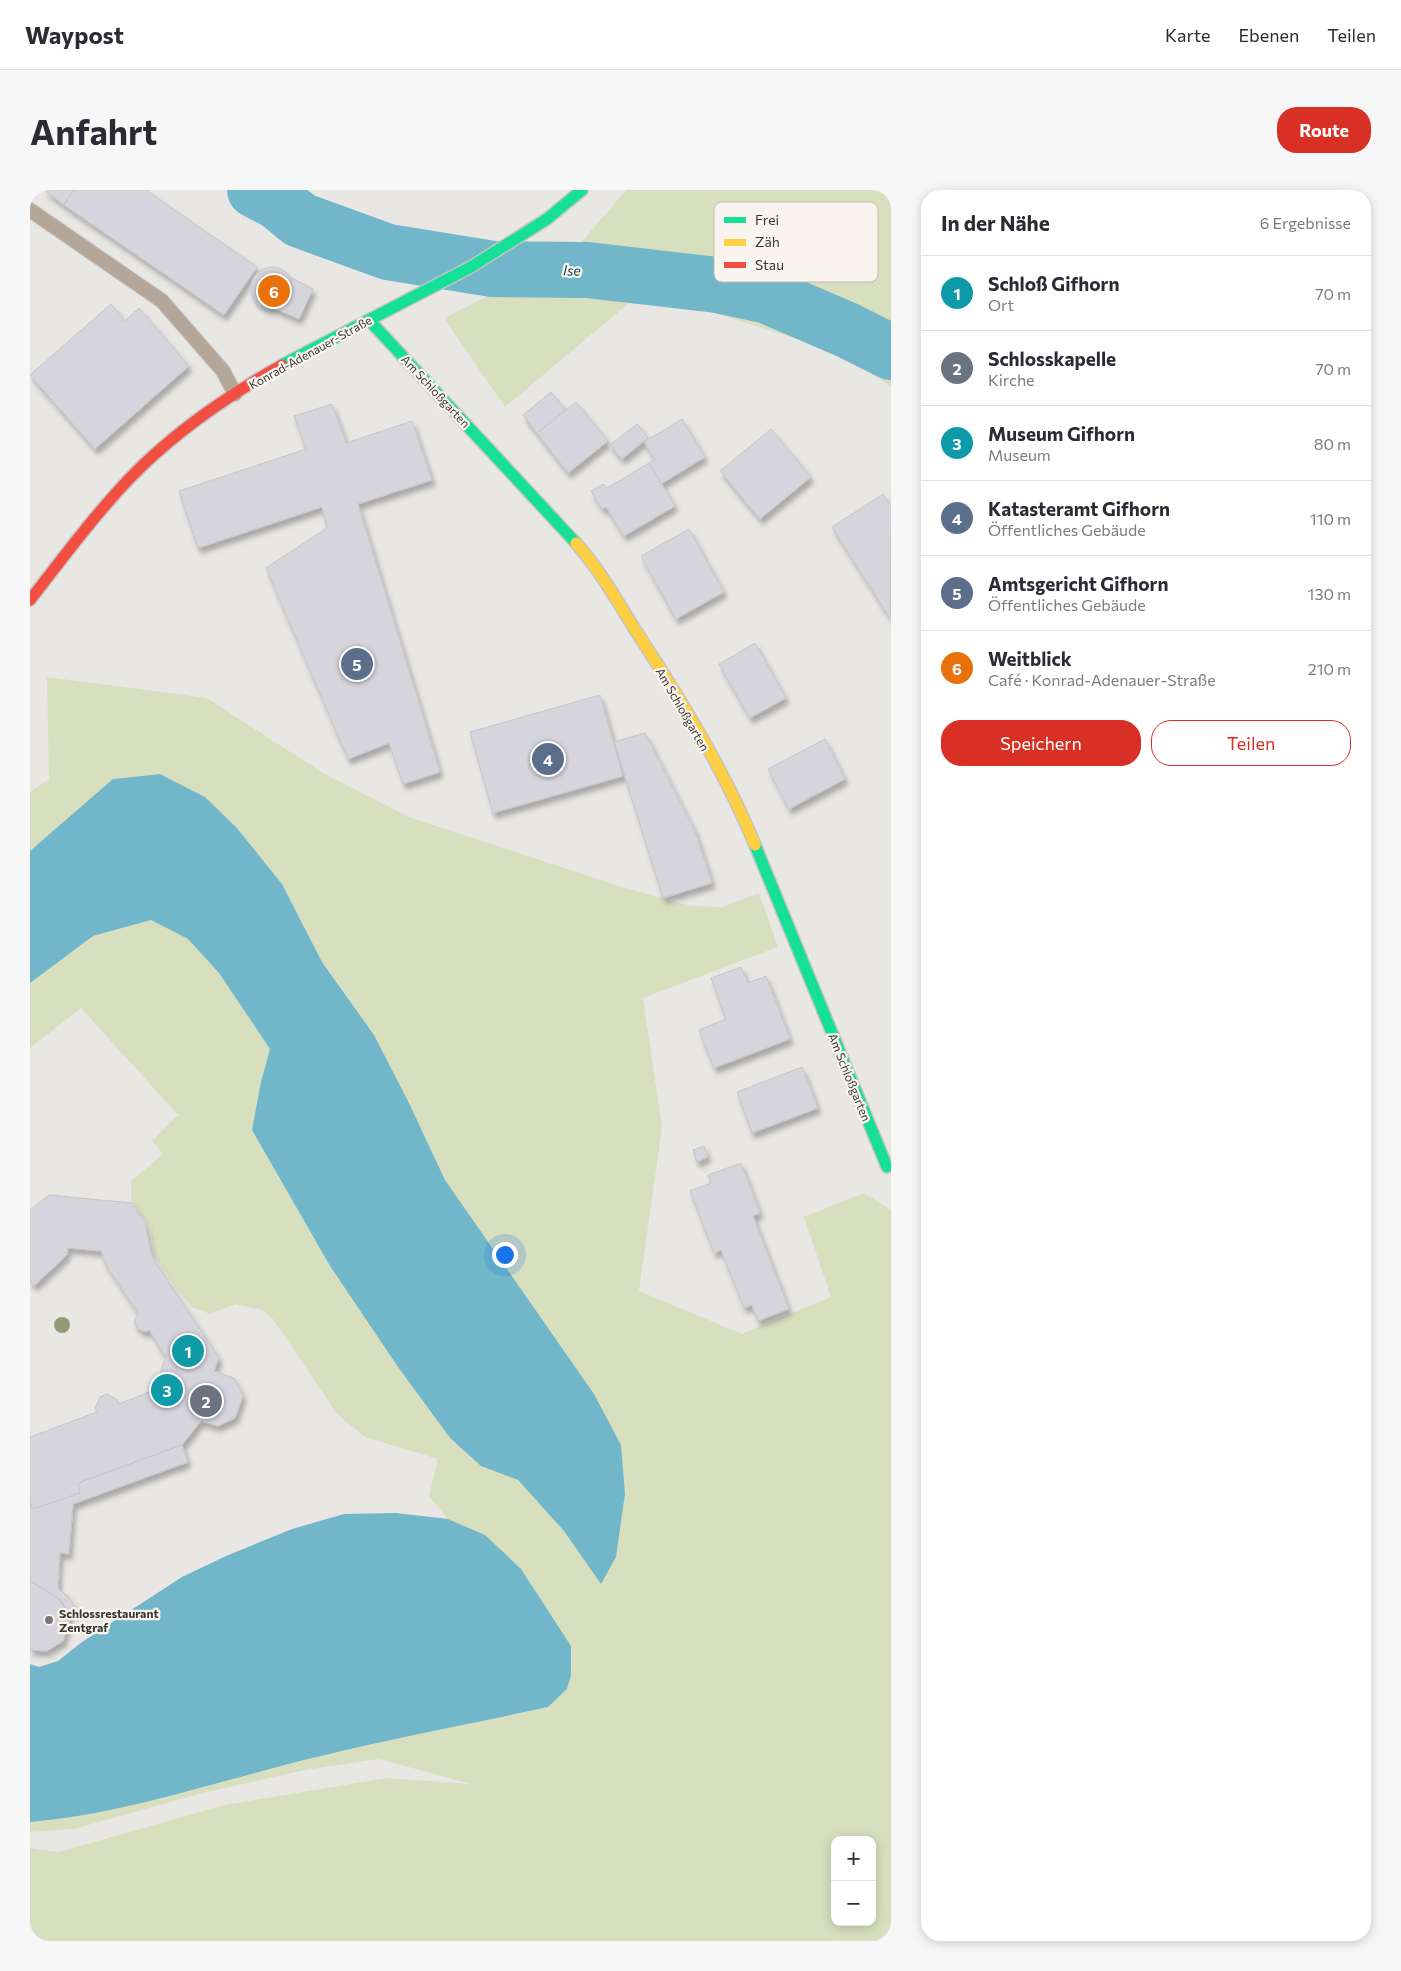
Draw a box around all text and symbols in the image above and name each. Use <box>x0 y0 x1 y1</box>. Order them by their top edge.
text: Waypost <box>25 20 124 49</box>
text: Karte <box>1165 24 1210 46</box>
text: Ebenen <box>1238 24 1299 46</box>
text: Teilen <box>1327 24 1376 46</box>
button: Route <box>1277 107 1371 153</box>
text: Anfahrt <box>30 109 157 152</box>
legend <box>714 202 878 282</box>
text: In der Nähe <box>941 210 1050 235</box>
text: Frei <box>755 211 779 228</box>
text: 6 Ergebnisse <box>1260 213 1351 232</box>
text: Zäh <box>755 233 780 250</box>
text: Stau <box>755 256 784 273</box>
water label: Ise <box>563 261 582 279</box>
pin: 6 <box>258 272 290 310</box>
text: Schloß Gifhorn <box>988 272 1119 295</box>
text: 1 <box>953 284 961 303</box>
text: 70 m <box>1315 284 1351 303</box>
text: Ort <box>988 295 1014 314</box>
street label: Konrad-Adenauer-Straße <box>246 312 374 392</box>
text: Schlosskapelle <box>988 347 1116 370</box>
street label: Am Schloßgarten <box>399 352 473 430</box>
text: 2 <box>952 359 962 378</box>
text: 70 m <box>1315 359 1351 378</box>
text: Kirche <box>988 370 1034 389</box>
text: Museum Gifhorn <box>988 422 1135 445</box>
text: 3 <box>952 434 962 453</box>
text: 80 m <box>1314 434 1351 453</box>
text: Museum <box>988 445 1051 464</box>
text: Katasteramt Gifhorn <box>988 497 1170 520</box>
text: 4 <box>952 509 962 528</box>
text: 110 m <box>1310 509 1351 528</box>
text: Öffentliches Gebäude <box>988 520 1146 539</box>
text: Amtsgericht Gifhorn <box>988 572 1168 595</box>
text: 5 <box>952 584 962 603</box>
text: 130 m <box>1308 584 1351 603</box>
text: Öffentliches Gebäude <box>988 595 1146 614</box>
pin: 5 <box>341 645 373 683</box>
text: Weitblick <box>988 647 1072 670</box>
text: 6 <box>952 659 962 678</box>
text: 210 m <box>1308 659 1351 678</box>
street label: Am Schloßgarten <box>653 665 713 753</box>
text: Café · Konrad-Adenauer-Straße <box>988 670 1216 689</box>
button: Speichern <box>941 720 1141 766</box>
button: Teilen <box>1151 720 1351 766</box>
pin: 4 <box>532 740 564 778</box>
street label: Am Schloßgarten <box>826 1031 874 1123</box>
your location <box>492 1242 518 1268</box>
pin: 1 <box>172 1332 204 1370</box>
pin: 3 <box>151 1371 183 1409</box>
pin: 2 <box>190 1382 222 1420</box>
place label: Schlossrestaurant Zentgraf <box>59 1606 158 1634</box>
marker: Schlossrestaurant Zentgraf <box>43 1614 55 1626</box>
map controls <box>831 1836 876 1926</box>
button: + <box>831 1836 876 1881</box>
button: − <box>831 1881 876 1926</box>

